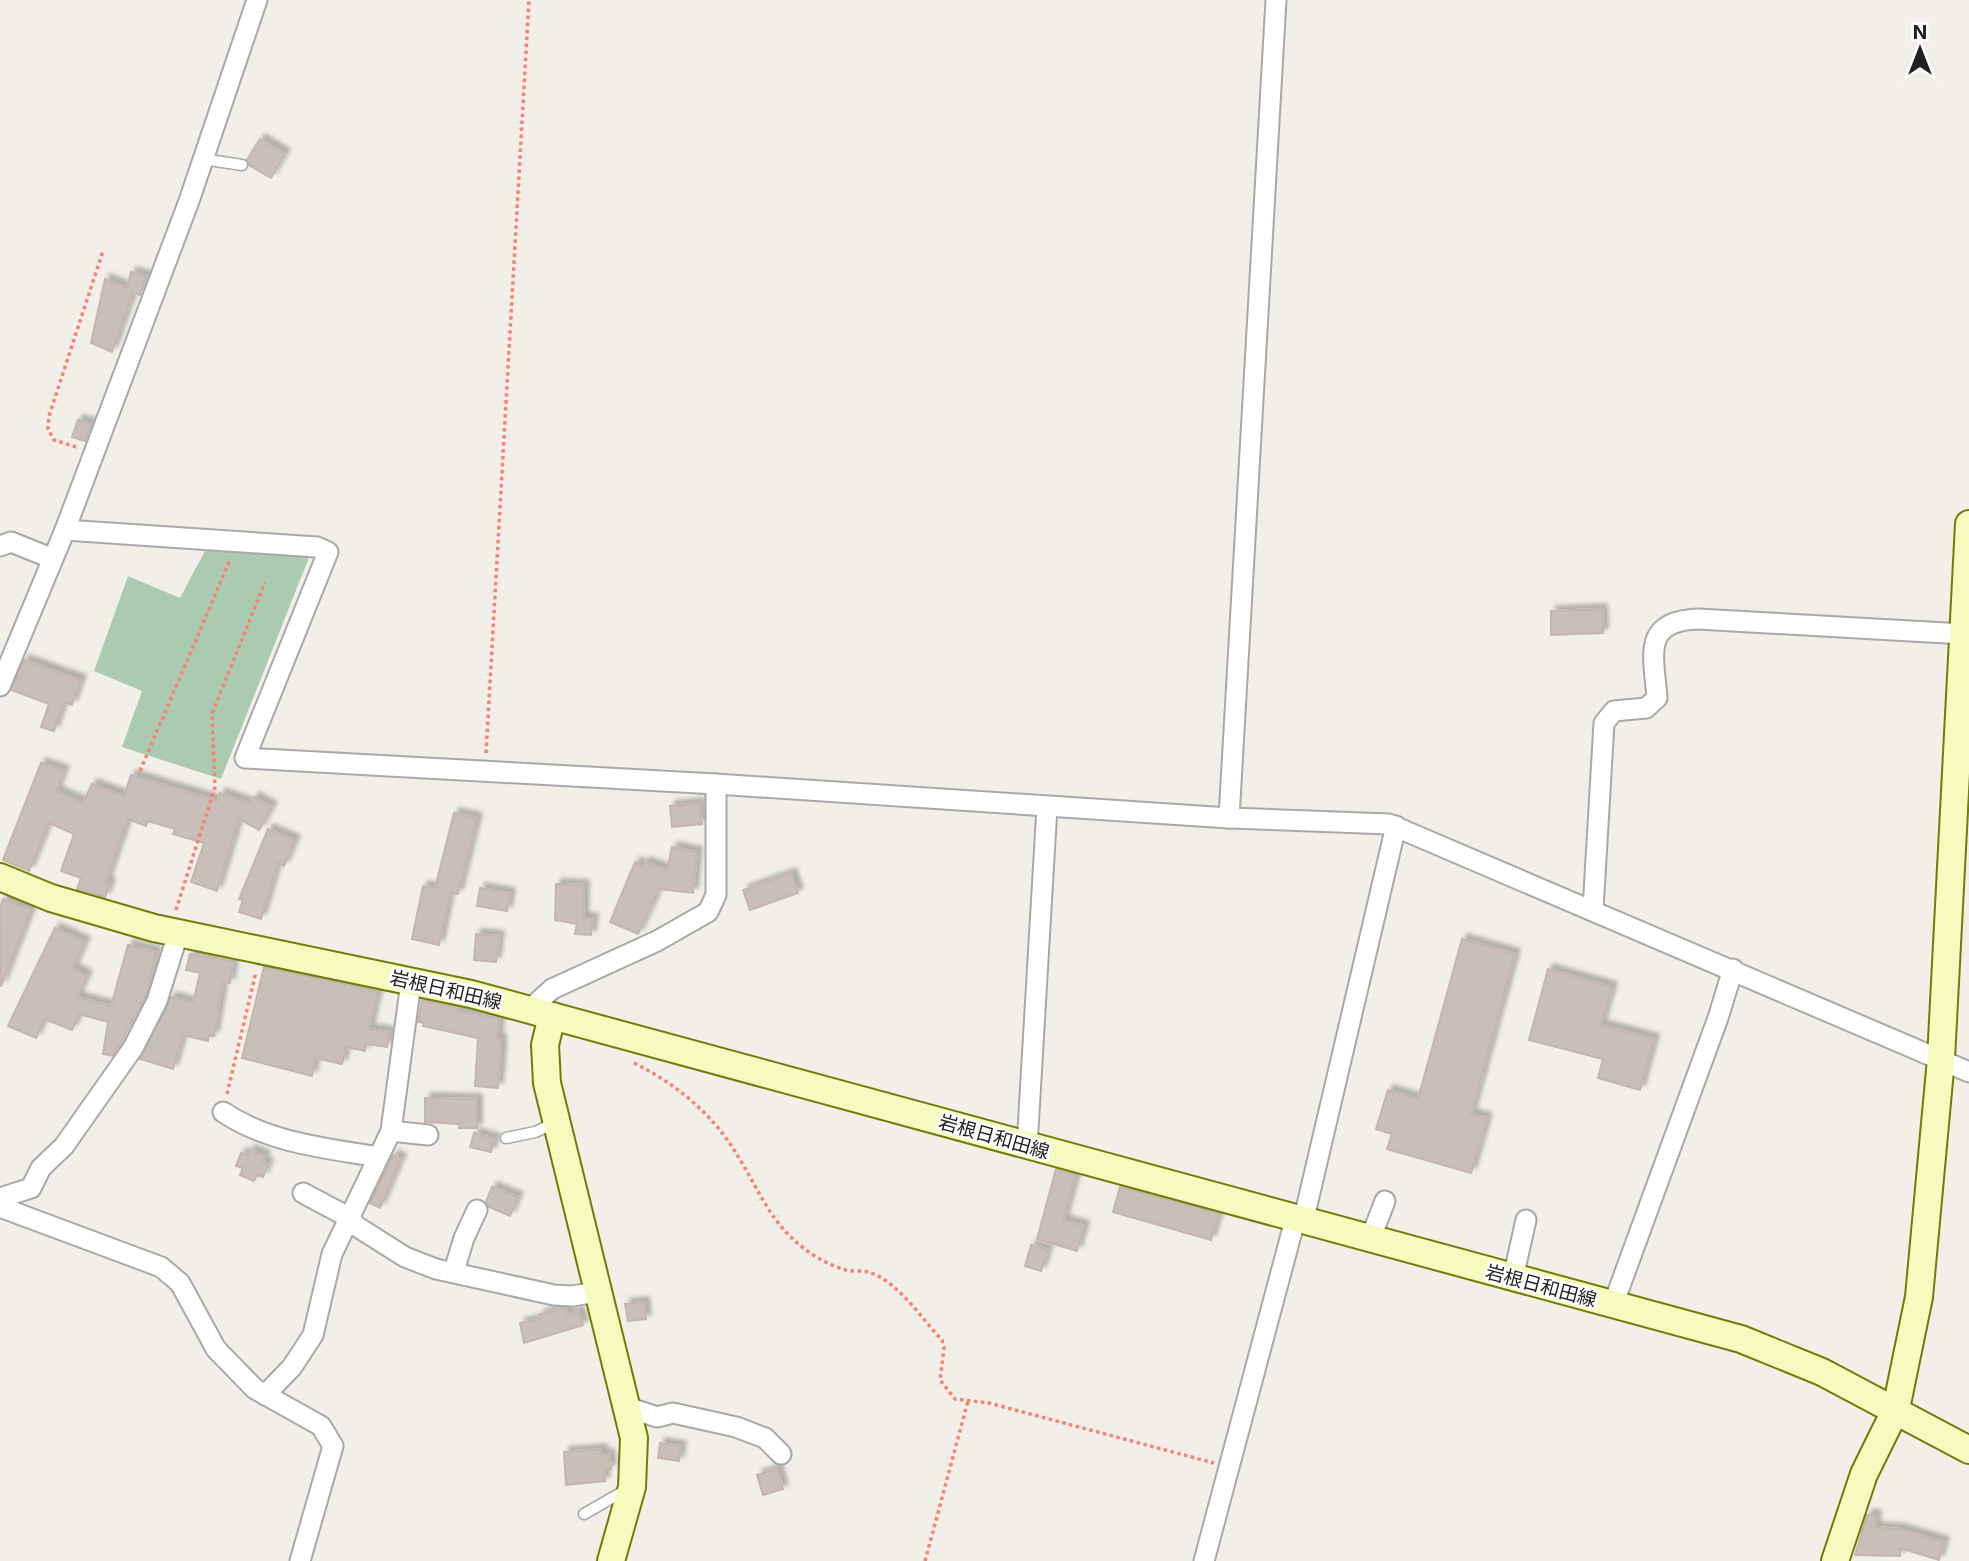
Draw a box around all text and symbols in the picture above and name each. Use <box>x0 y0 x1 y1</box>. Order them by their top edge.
north arrow <box>1885 14 1955 84</box>
text: N <box>1913 21 1927 44</box>
street label: 岩根日和田線 <box>388 966 504 1014</box>
street label: 岩根日和田線 <box>936 1110 1052 1164</box>
street label: 岩根日和田線 <box>1483 1260 1599 1312</box>

